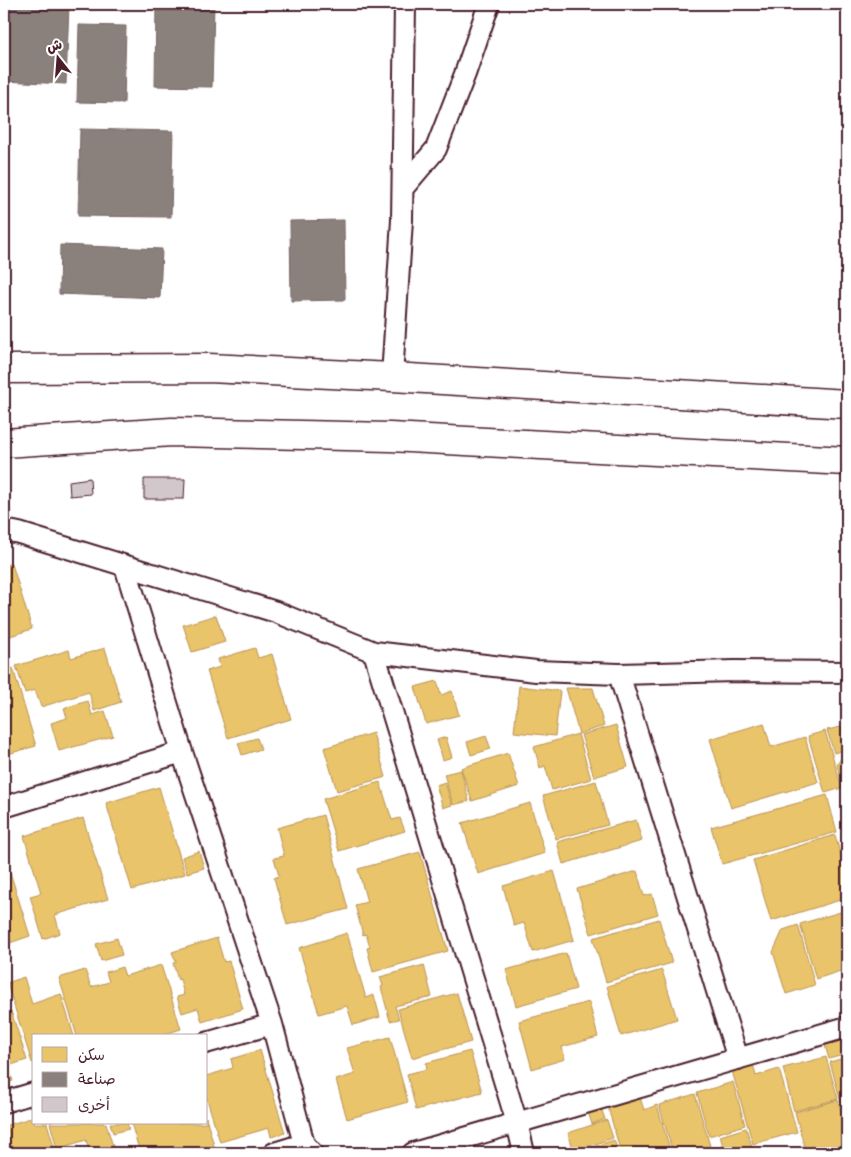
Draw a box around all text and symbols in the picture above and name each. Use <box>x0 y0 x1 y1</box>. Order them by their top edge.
north arrow <box>32 32 82 82</box>
text: ش <box>44 33 64 57</box>
legend <box>32 1034 208 1124</box>
text: سكن <box>78 1042 105 1065</box>
text: صناعة <box>78 1066 116 1089</box>
text: أخرى <box>78 1092 110 1115</box>

